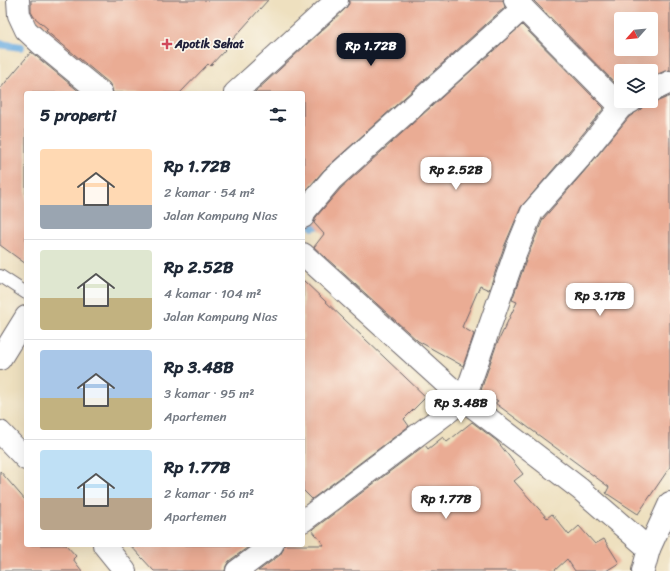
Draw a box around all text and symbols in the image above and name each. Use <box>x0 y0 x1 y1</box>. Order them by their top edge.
north arrow <box>614 12 658 56</box>
map controls <box>614 12 658 108</box>
place label: Apotik Sehat <box>174 33 245 55</box>
pin: Rp 1.72B <box>330 33 412 67</box>
text: Rp 1.72B <box>346 34 396 57</box>
marker: Apotik Sehat <box>162 39 172 49</box>
button: layers <box>614 64 658 108</box>
text: 5 properti <box>40 100 116 130</box>
icon: filters <box>267 104 289 126</box>
text: Rp 1.72B <box>164 151 230 181</box>
pin: Rp 2.52B <box>415 157 497 191</box>
text: Rp 2.52B <box>429 158 483 181</box>
icon: home <box>72 165 120 213</box>
text: 2 kamar · 54 m² <box>164 181 255 204</box>
text: Jalan Kampung Nias <box>164 204 278 227</box>
text: Rp 2.52B <box>164 252 234 282</box>
icon: home <box>72 266 120 314</box>
text: 4 kamar · 104 m² <box>164 282 261 305</box>
pin: Rp 3.17B <box>559 283 641 317</box>
text: Rp 3.17B <box>575 284 625 307</box>
text: Jalan Kampung Nias <box>164 305 278 328</box>
text: Rp 3.48B <box>164 352 234 382</box>
icon: home <box>72 366 120 414</box>
text: 3 kamar · 95 m² <box>164 382 254 405</box>
pin: Rp 3.48B <box>420 390 502 424</box>
text: Rp 3.48B <box>434 391 488 414</box>
text: Apartemen <box>164 405 226 428</box>
text: Rp 1.77B <box>164 452 230 482</box>
icon: home <box>72 466 120 514</box>
text: 2 kamar · 56 m² <box>164 482 254 505</box>
pin: Rp 1.77B <box>405 486 487 520</box>
text: Rp 1.77B <box>421 487 471 510</box>
text: Apartemen <box>164 505 226 528</box>

